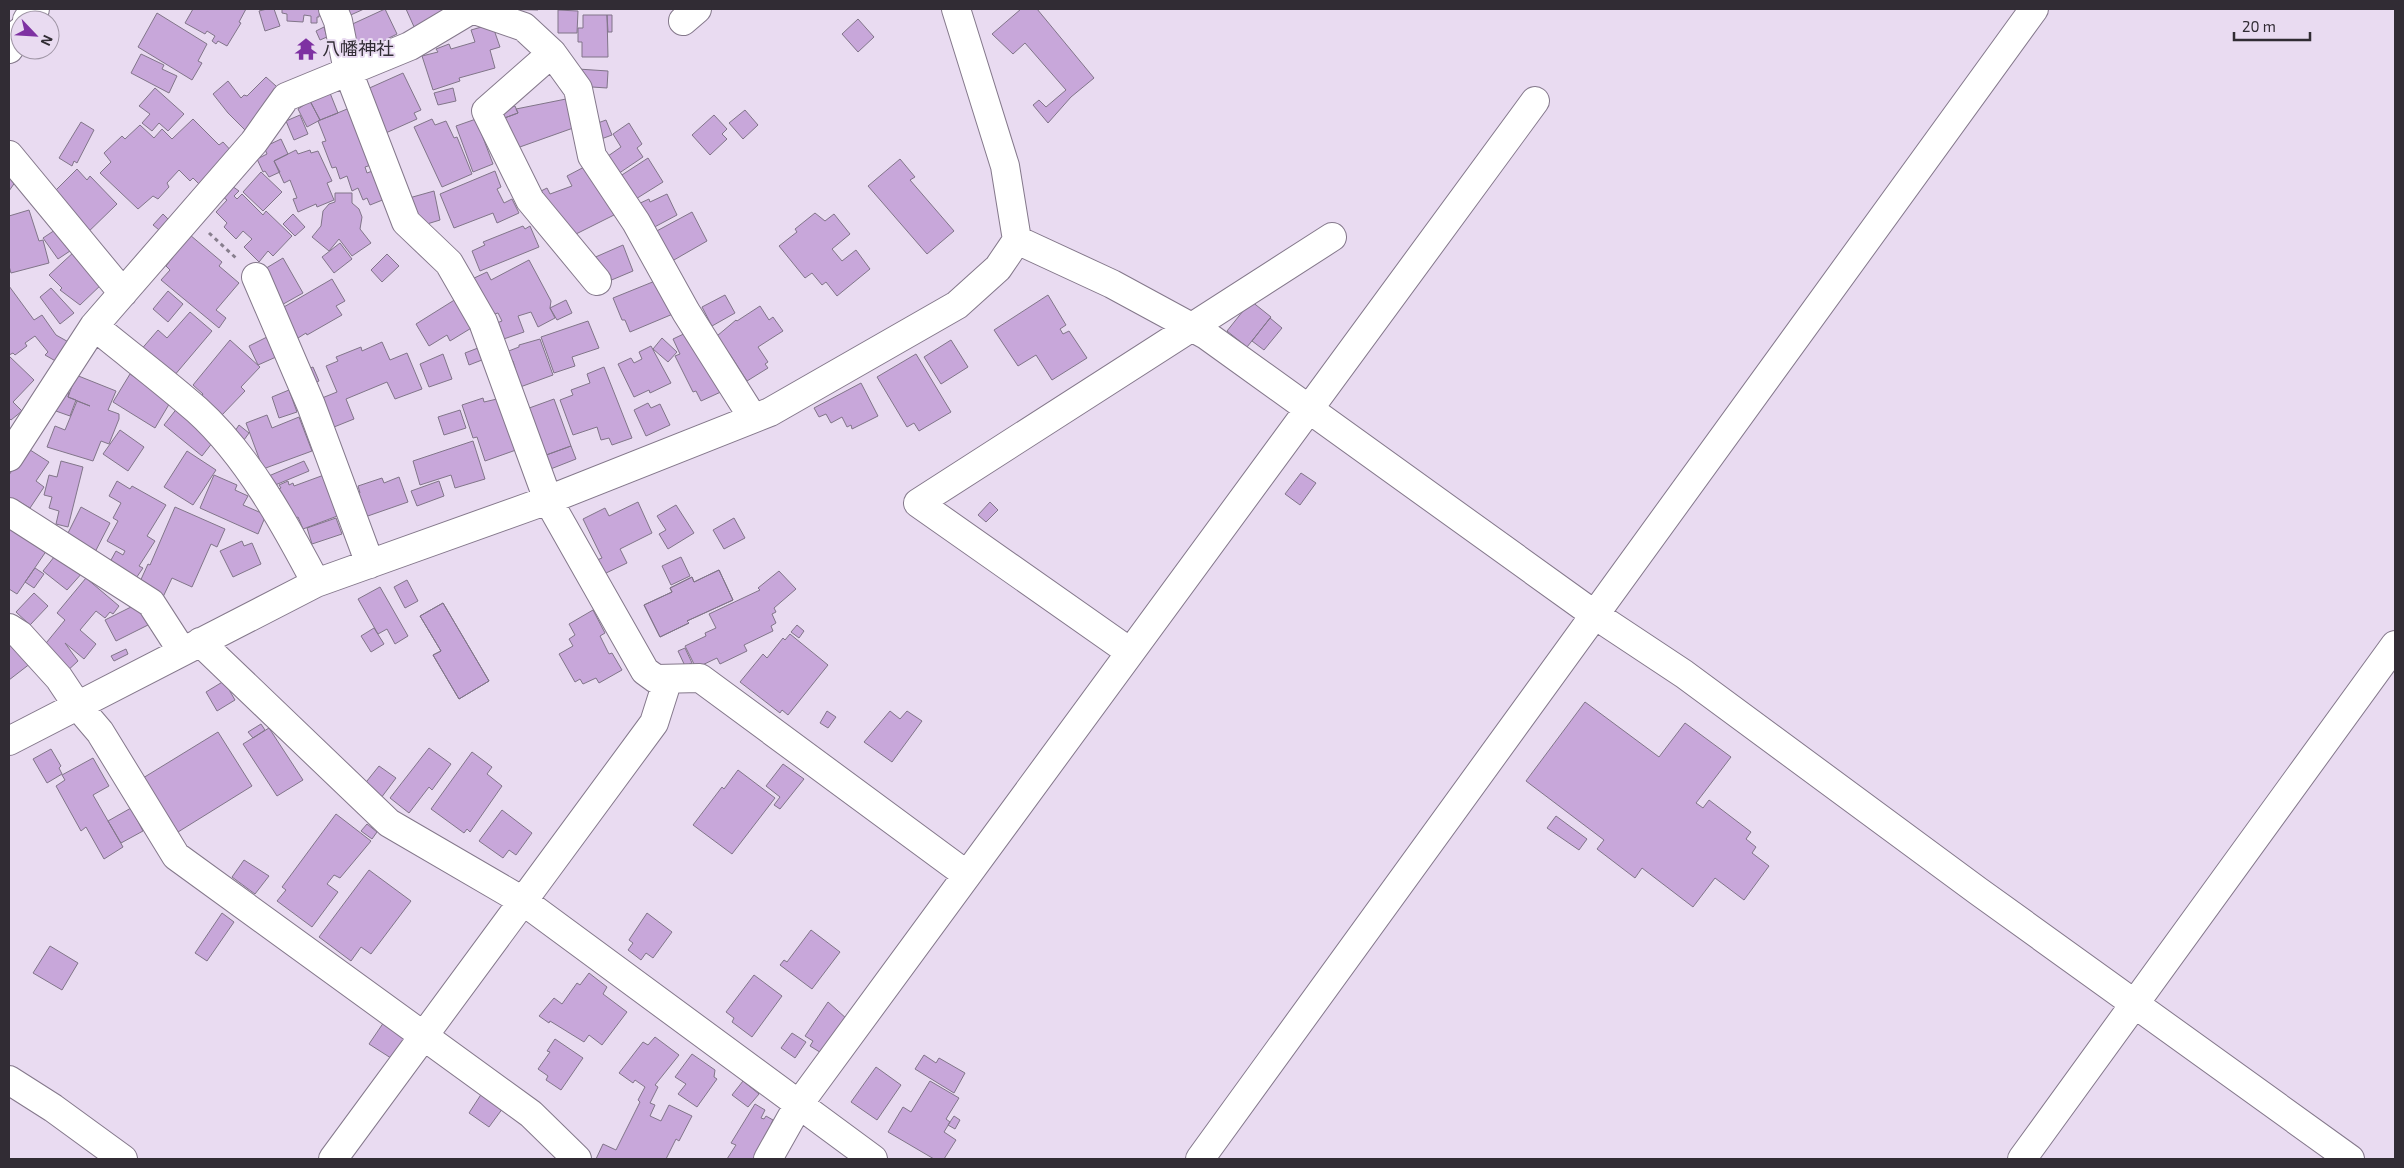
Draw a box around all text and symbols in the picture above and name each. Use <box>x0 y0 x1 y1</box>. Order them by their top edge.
north arrow <box>10 10 60 60</box>
scale bar <box>2234 10 2310 42</box>
text: 20 m <box>2242 17 2276 35</box>
text: N <box>37 33 57 49</box>
temple icon: 八幡神社 <box>293 36 319 62</box>
place label: 八幡神社 <box>322 37 394 59</box>

